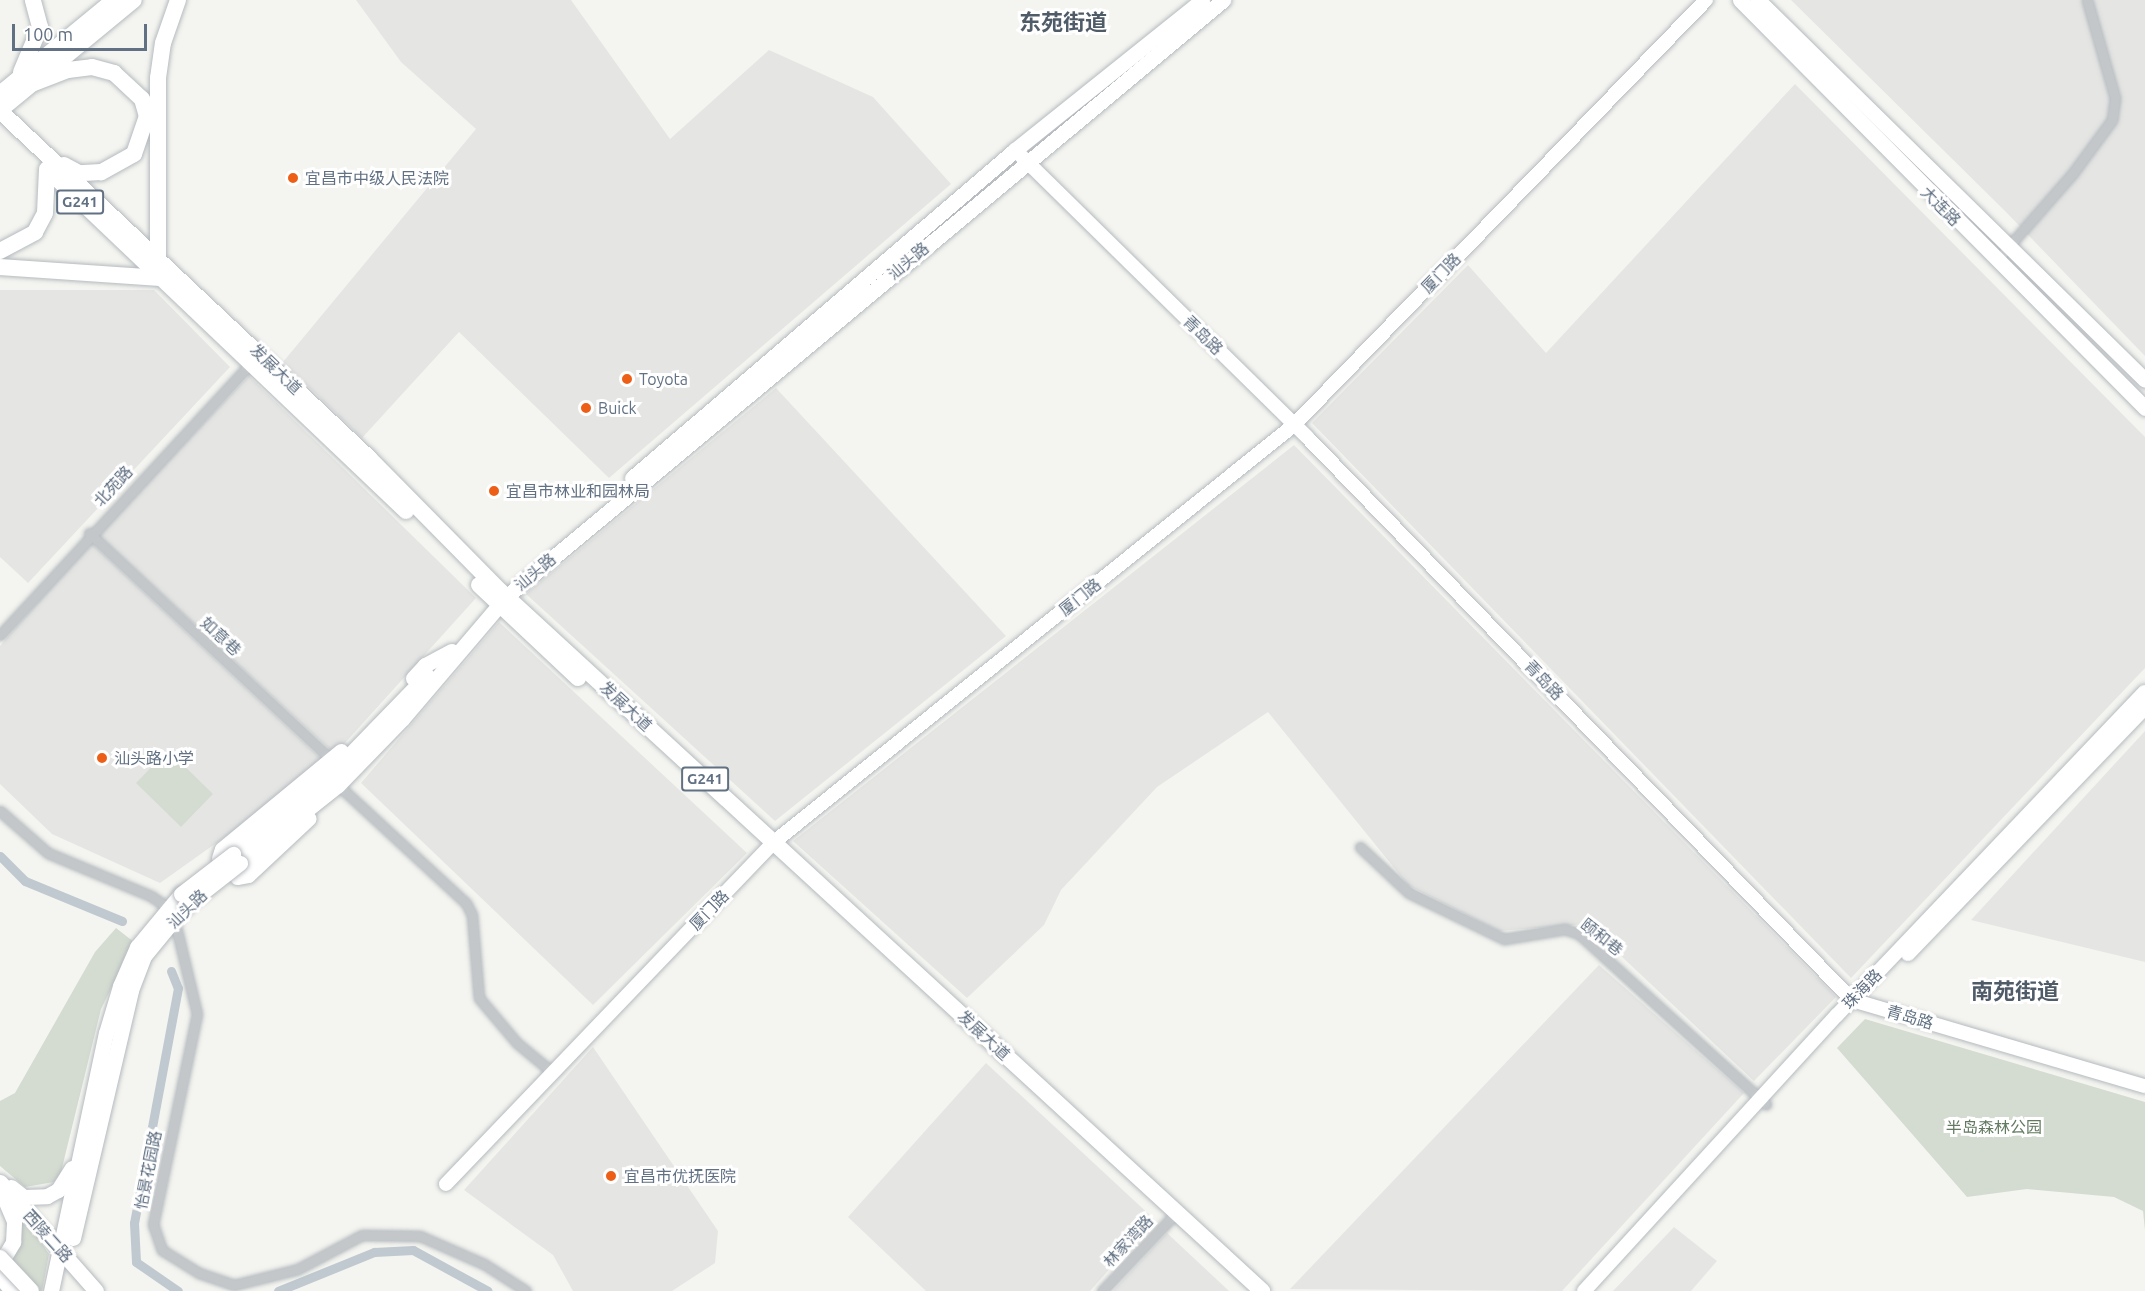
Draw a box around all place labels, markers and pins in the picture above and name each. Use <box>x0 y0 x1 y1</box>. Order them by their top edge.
place label: 宜昌市中级人民法院 <box>305 168 449 188</box>
marker: 宜昌市中级人民法院 <box>286 171 300 185</box>
place label: Toyota <box>639 369 688 389</box>
marker: Toyota <box>620 372 634 386</box>
place label: Buick <box>598 398 637 418</box>
marker: Buick <box>579 401 593 415</box>
place label: 宜昌市林业和园林局 <box>506 481 650 501</box>
marker: 宜昌市林业和园林局 <box>487 484 501 498</box>
place label: 汕头路小学 <box>114 748 194 768</box>
marker: 汕头路小学 <box>95 751 109 765</box>
place label: 宜昌市优抚医院 <box>624 1166 736 1186</box>
marker: 宜昌市优抚医院 <box>602 1167 620 1185</box>

